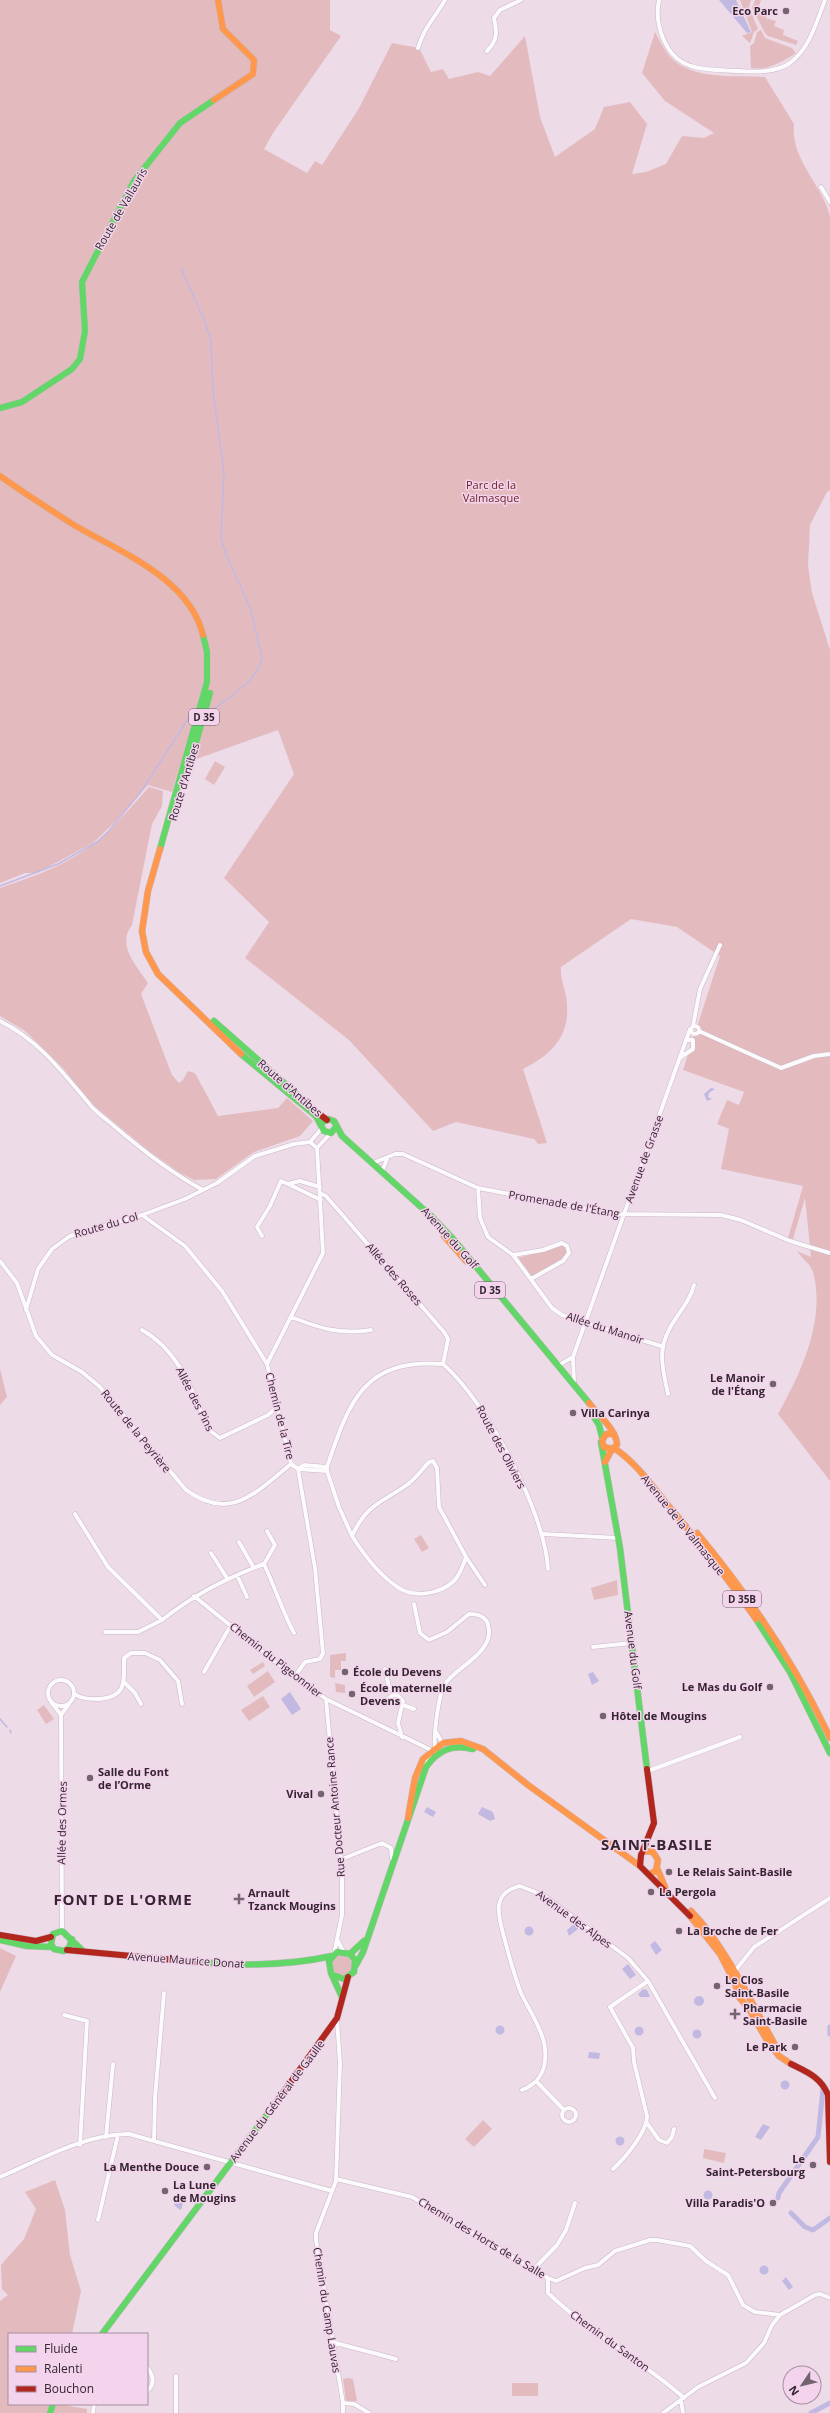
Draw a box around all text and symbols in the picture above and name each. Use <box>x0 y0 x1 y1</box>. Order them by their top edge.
place label: Eco Parc <box>732 3 778 18</box>
marker: Eco Parc <box>781 6 791 16</box>
street label: Route de Vallauris <box>91 165 150 253</box>
park label: Parc de la Valmasque <box>463 477 519 505</box>
road number: D 35 <box>189 709 219 725</box>
street label: Route d'Antibes <box>165 741 203 823</box>
street label: Route d'Antibes <box>255 1055 326 1120</box>
street label: Avenue de Grasse <box>621 1113 666 1205</box>
street label: Promenade de l'Étang <box>507 1186 621 1221</box>
street label: Avenue du Golf <box>419 1203 483 1273</box>
street label: Route du Col <box>72 1208 140 1241</box>
street label: Allée des Roses <box>363 1239 426 1308</box>
road number: D 35 <box>475 1282 505 1298</box>
street label: Allée du Manoir <box>564 1308 646 1347</box>
street label: Allée des Pins <box>173 1364 218 1433</box>
place label: Le Manoir de l'Étang <box>710 1370 766 1398</box>
street label: Chemin de la Tire <box>262 1371 299 1461</box>
marker: Le Manoir de l'Étang <box>768 1379 778 1389</box>
street label: Route de la Peyrière <box>98 1386 175 1475</box>
street label: Route des Oliviers <box>473 1402 530 1491</box>
place label: Villa Carinya <box>581 1405 650 1420</box>
marker: Villa Carinya <box>568 1408 578 1418</box>
street label: Avenue de la Valmasque <box>638 1471 729 1578</box>
road number: D 35B <box>723 1591 761 1607</box>
street label: Avenue du Golf <box>621 1610 646 1691</box>
street label: Chemin du Pigeonnier <box>227 1619 326 1701</box>
place label: École du Devens <box>353 1664 442 1679</box>
marker: École du Devens <box>340 1667 350 1677</box>
place label: Le Mas du Golf <box>682 1679 763 1694</box>
place label: École maternelle Devens <box>360 1680 452 1708</box>
marker: Le Mas du Golf <box>765 1682 775 1692</box>
marker: École maternelle Devens <box>347 1689 357 1699</box>
place label: Hôtel de Mougins <box>611 1708 707 1723</box>
marker: Hôtel de Mougins <box>598 1711 608 1721</box>
street label: Rue Docteur Antoine Rance <box>321 1736 348 1878</box>
place label: Salle du Font de l’Orme <box>98 1764 169 1792</box>
marker: Salle du Font de l’Orme <box>85 1773 95 1783</box>
street label: Allée des Ormes <box>53 1781 70 1865</box>
place label: Vival <box>286 1786 313 1801</box>
marker: Vival <box>316 1789 326 1799</box>
district label: SAINT-BASILE <box>601 1834 713 1854</box>
place label: Le Relais Saint-Basile <box>677 1864 793 1879</box>
marker: Le Relais Saint-Basile <box>664 1867 674 1877</box>
place label: La Pergola <box>659 1884 716 1899</box>
place label: Arnault Tzanck Mougins <box>248 1885 336 1913</box>
street label: Avenue des Alpes <box>533 1886 615 1951</box>
marker: La Pergola <box>646 1887 656 1897</box>
district label: FONT DE L'ORME <box>53 1889 193 1909</box>
marker: Arnault Tzanck Mougins <box>233 1893 245 1905</box>
place label: La Broche de Fer <box>687 1923 778 1938</box>
marker: La Broche de Fer <box>674 1926 684 1936</box>
street label: Avenue Maurice Donat <box>127 1948 245 1971</box>
place label: Le Clos Saint-Basile <box>725 1972 790 2000</box>
marker: Le Clos Saint-Basile <box>712 1981 722 1991</box>
place label: Pharmacie Saint-Basile <box>743 2000 808 2028</box>
marker: Pharmacie Saint-Basile <box>730 2009 740 2019</box>
street label: Avenue du Général de Gaulle <box>226 2037 327 2165</box>
place label: Le Park <box>746 2039 787 2054</box>
marker: Le Park <box>790 2042 800 2052</box>
place label: Le Saint-Petersbourg <box>706 2151 806 2179</box>
place label: La Menthe Douce <box>103 2159 199 2174</box>
marker: Le Saint-Petersbourg <box>808 2160 818 2170</box>
marker: La Menthe Douce <box>202 2162 212 2172</box>
place label: La Lune de Mougins <box>173 2177 237 2205</box>
marker: La Lune de Mougins <box>160 2186 170 2196</box>
street label: Chemin des Horts de la Salle <box>416 2194 549 2282</box>
place label: Villa Paradis'O <box>686 2195 765 2210</box>
marker: Villa Paradis'O <box>768 2198 778 2208</box>
street label: Chemin du Camp Lauvas <box>310 2246 345 2374</box>
street label: Chemin du Santon <box>567 2307 653 2375</box>
legend <box>8 2333 148 2405</box>
text: Fluide <box>44 2340 78 2357</box>
text: Ralenti <box>44 2360 83 2377</box>
north arrow <box>782 2365 822 2405</box>
text: Bouchon <box>44 2380 94 2397</box>
text: N <box>785 2383 802 2399</box>

